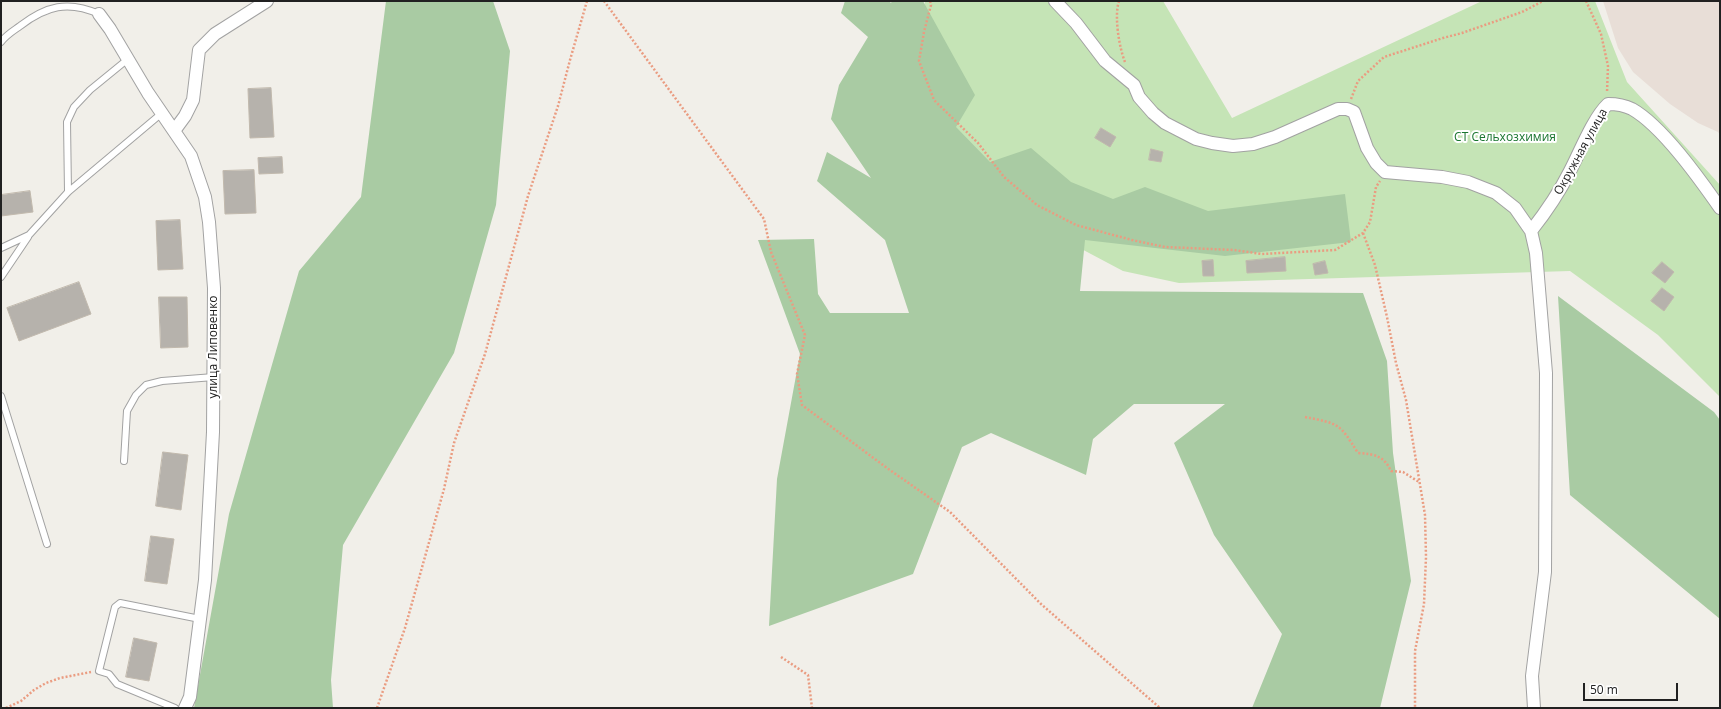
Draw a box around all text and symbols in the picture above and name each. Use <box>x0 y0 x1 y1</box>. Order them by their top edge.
street label: Окружная улица <box>1551 106 1611 198</box>
park label: СТ Сельхозхимия <box>1454 131 1556 145</box>
street label: улица Липовенко <box>207 295 221 399</box>
scale bar <box>1585 675 1680 701</box>
text: 50 m <box>1590 681 1618 698</box>

